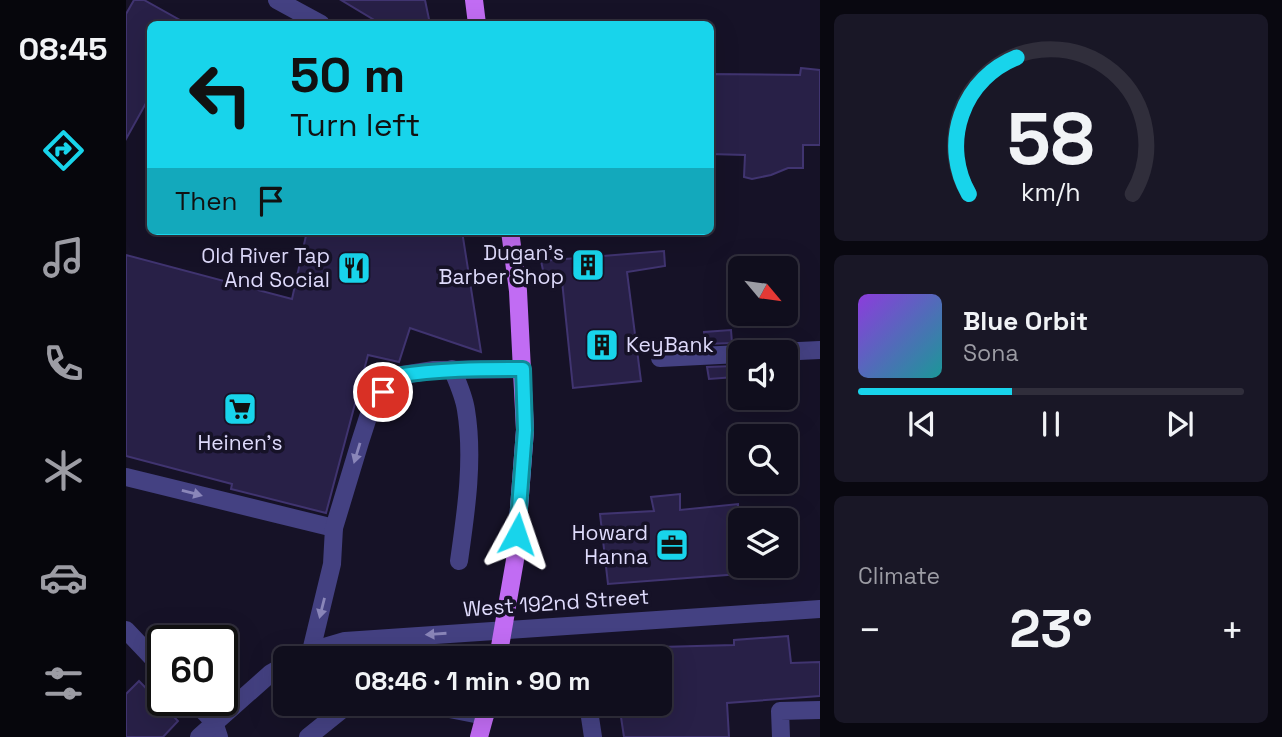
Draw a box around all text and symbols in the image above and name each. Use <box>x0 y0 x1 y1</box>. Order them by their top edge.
text: 08:45 <box>18 29 108 69</box>
text: 50 m <box>290 44 405 106</box>
icon: left <box>175 49 266 140</box>
text: 58 <box>1007 92 1095 185</box>
text: Turn left <box>290 105 420 145</box>
icon: directions <box>39 126 88 175</box>
text: km/h <box>1021 175 1081 207</box>
icon: arrive <box>252 182 290 220</box>
text: Then <box>175 184 238 218</box>
icon: music <box>39 233 88 282</box>
place label: Dugan's Barber Shop <box>439 239 564 290</box>
place label: Old River Tap And Social <box>201 242 330 293</box>
building icon: Dugan's Barber Shop <box>569 246 607 284</box>
restaurant icon: Old River Tap And Social <box>335 249 373 287</box>
north arrow <box>728 256 798 326</box>
map controls <box>728 256 798 578</box>
text: Blue Orbit <box>963 304 1088 338</box>
building icon: KeyBank <box>583 326 621 364</box>
place label: KeyBank <box>626 331 714 358</box>
text: Sona <box>963 338 1019 368</box>
icon: phone <box>39 339 88 388</box>
button: sound <box>728 340 798 410</box>
pin <box>353 362 413 422</box>
icon: arrive <box>364 373 402 411</box>
supermarket icon: Heinen's <box>221 390 259 428</box>
icon: previous <box>903 405 941 443</box>
icon: pause <box>1032 405 1070 443</box>
icon: next <box>1161 405 1199 443</box>
button: search <box>728 424 798 494</box>
place label: Heinen's <box>197 429 283 456</box>
one-way arrow <box>352 443 362 464</box>
icon: climate <box>39 446 88 495</box>
one-way arrow <box>181 488 203 499</box>
position arrow <box>480 497 554 571</box>
button: layers <box>728 508 798 578</box>
place label: Howard Hanna <box>572 519 648 570</box>
office icon: Howard Hanna <box>653 526 691 564</box>
icon: car <box>39 553 88 602</box>
text: Climate <box>858 561 940 591</box>
street label: West 192nd Street <box>462 583 650 622</box>
text: 23° <box>1010 596 1093 662</box>
one-way arrow <box>316 597 327 619</box>
text: − <box>858 606 882 654</box>
text: + <box>1220 606 1244 654</box>
speed limit sign: 60 <box>147 625 238 716</box>
one-way arrow <box>425 629 447 640</box>
icon: filters <box>39 659 88 708</box>
text: 08:46 · 1 min · 90 m <box>355 664 590 698</box>

